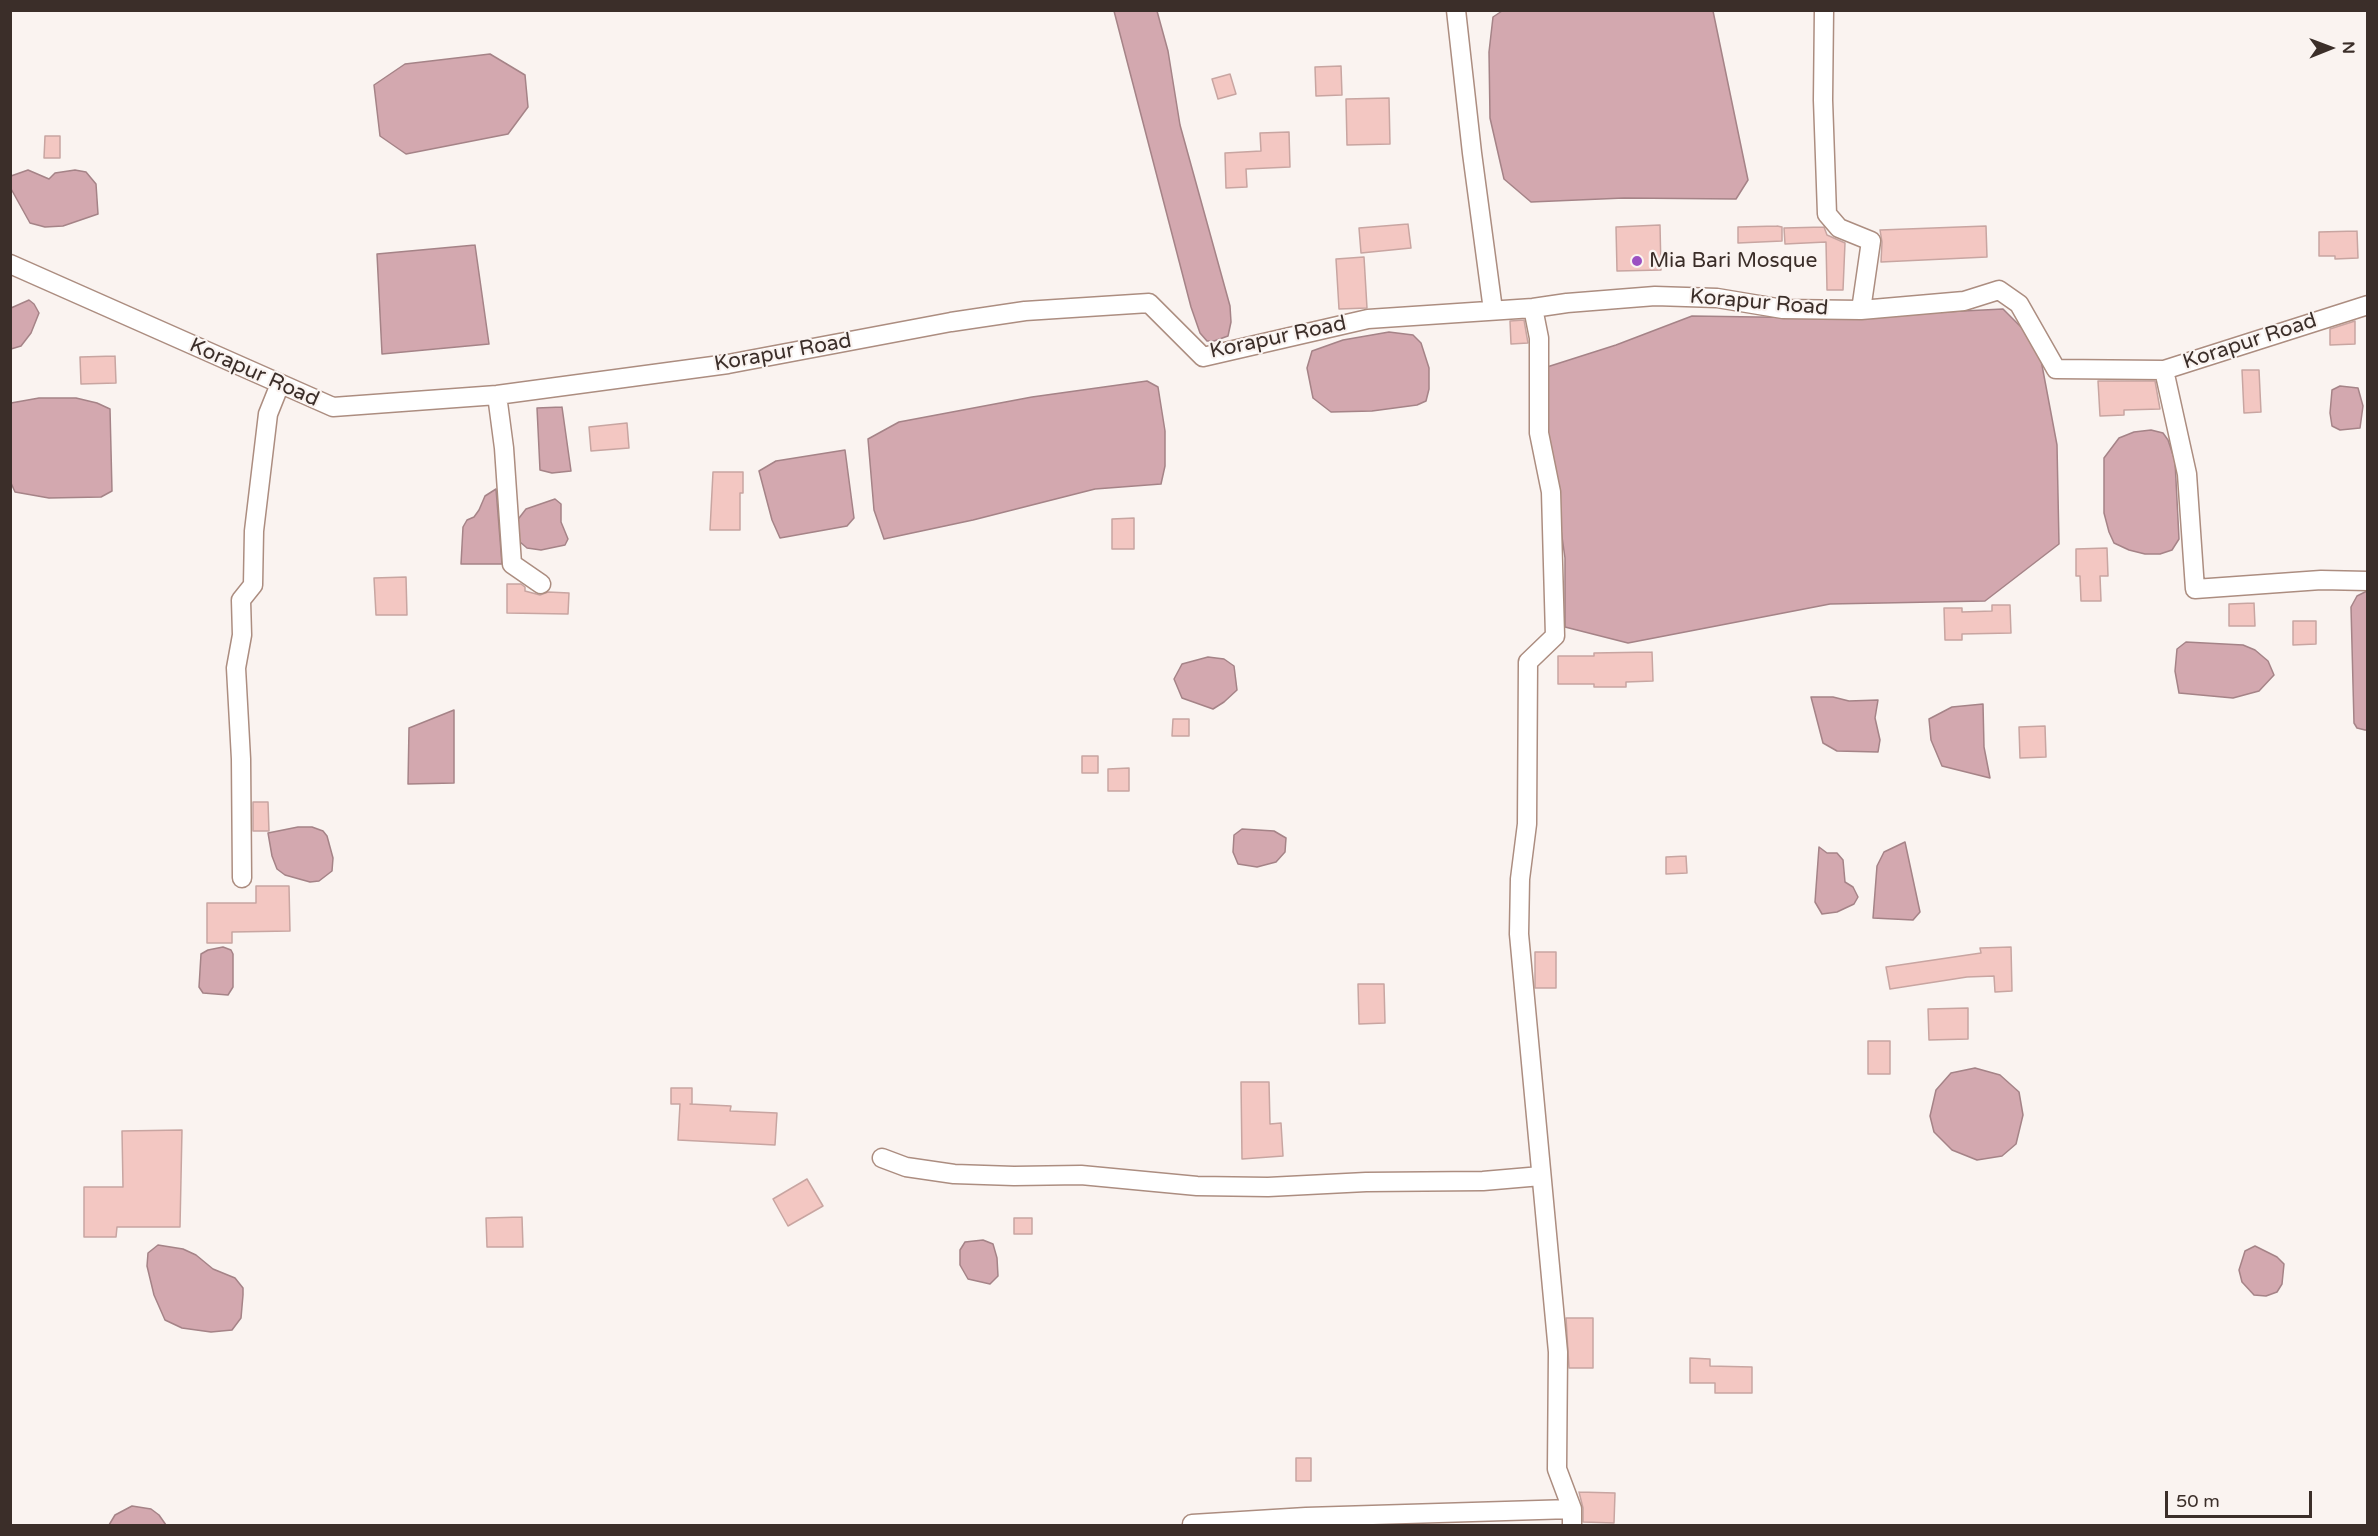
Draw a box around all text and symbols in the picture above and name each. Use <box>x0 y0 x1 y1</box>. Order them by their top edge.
north arrow <box>2300 18 2360 78</box>
text: N <box>2338 41 2358 54</box>
place label: Mia Bari Mosque <box>1649 248 1817 274</box>
marker: Mia Bari Mosque <box>1630 254 1644 268</box>
street label: Korapur Road <box>1689 284 1829 322</box>
street label: Korapur Road <box>2180 309 2320 375</box>
street label: Korapur Road <box>1207 311 1349 365</box>
street label: Korapur Road <box>712 329 854 377</box>
street label: Korapur Road <box>185 333 323 413</box>
scale bar <box>2168 1479 2315 1517</box>
text: 50 m <box>2176 1490 2220 1512</box>

